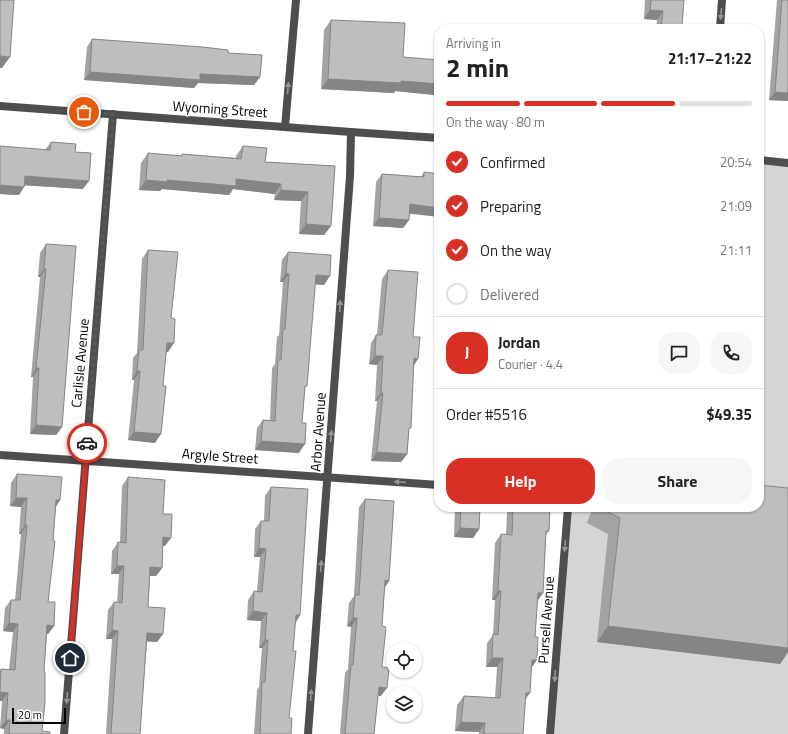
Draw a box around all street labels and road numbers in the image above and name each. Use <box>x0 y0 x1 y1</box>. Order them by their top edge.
street label: Wyoming Street <box>172 95 268 122</box>
street label: Carlisle Avenue <box>65 317 94 408</box>
street label: Arbor Avenue <box>304 391 331 472</box>
street label: Argyle Street <box>181 442 259 469</box>
street label: Pursell Avenue <box>532 576 559 664</box>

